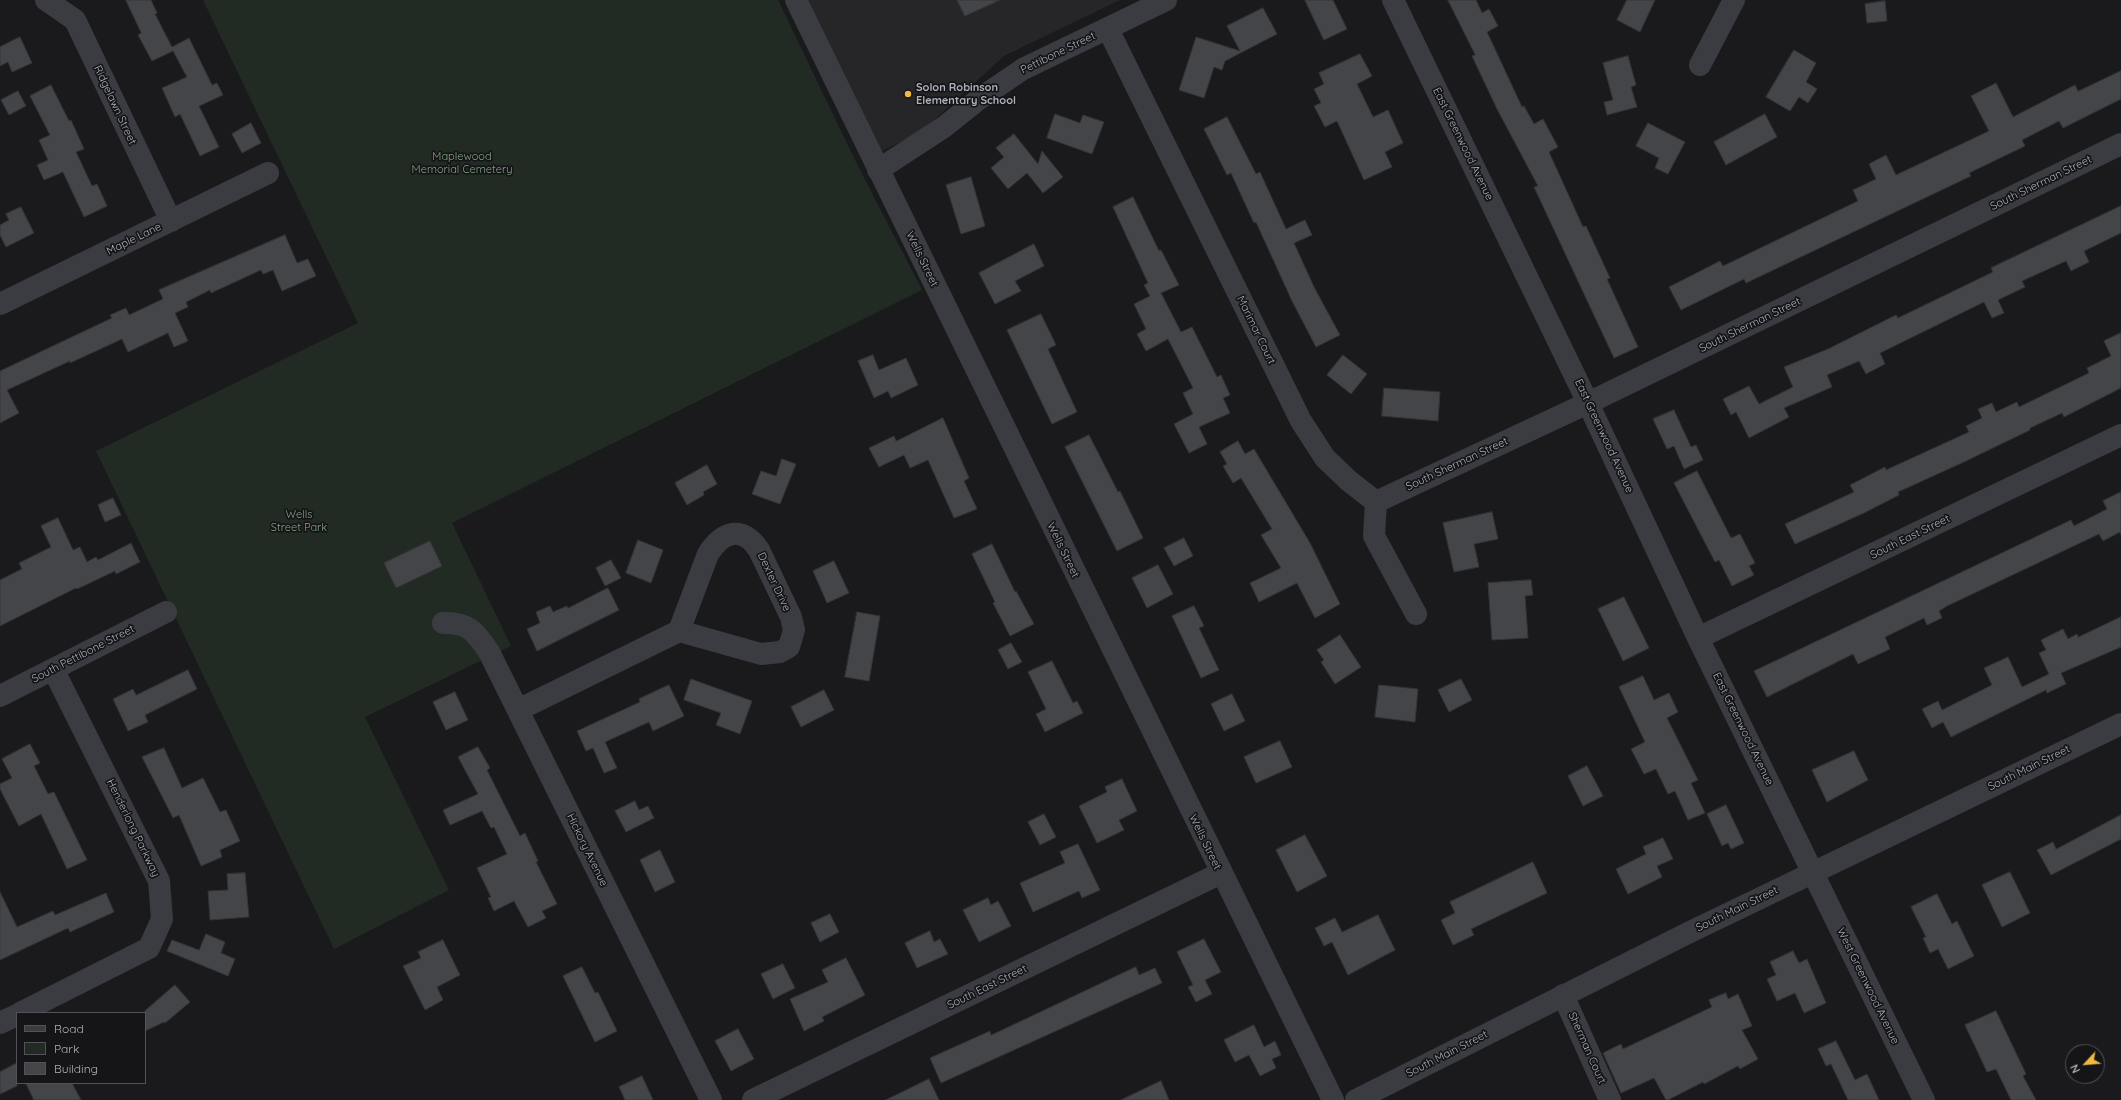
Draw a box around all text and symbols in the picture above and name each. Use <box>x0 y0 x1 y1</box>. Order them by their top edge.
street label: Pettibone Street <box>1019 29 1097 77</box>
street label: Ridgelawn Street <box>91 63 139 147</box>
place label: Solon Robinson Elementary School <box>916 81 1016 107</box>
street label: East Greenwood Avenue <box>1430 85 1496 203</box>
marker: Solon Robinson Elementary School <box>903 89 913 99</box>
park label: Maplewood Memorial Cemetery <box>412 150 512 176</box>
street label: South Sherman Street <box>1988 153 2094 213</box>
street label: Maple Lane <box>105 220 163 258</box>
street label: Wells Street <box>903 229 941 289</box>
street label: Marimar Court <box>1234 294 1278 366</box>
street label: South Sherman Street <box>1697 295 1803 355</box>
street label: East Greenwood Avenue <box>1572 377 1636 495</box>
street label: South Sherman Street <box>1404 435 1510 493</box>
park label: Wells Street Park <box>271 508 327 534</box>
street label: South East Street <box>1868 512 1952 562</box>
street label: Wells Street <box>1044 520 1082 580</box>
street label: Dexter Drive <box>755 550 793 614</box>
street label: South Pettibone Street <box>29 622 137 686</box>
street label: East Greenwood Avenue <box>1710 670 1776 788</box>
street label: South Main Street <box>1986 742 2072 794</box>
street label: Henderlong Parkway <box>104 777 162 879</box>
street label: Hickory Avenue <box>564 811 610 889</box>
street label: Wells Street <box>1186 812 1224 872</box>
street label: South Main Street <box>1694 883 1780 935</box>
street label: West Greenwood Avenue <box>1834 926 1902 1046</box>
street label: South East Street <box>945 962 1029 1012</box>
street label: Sherman Court <box>1565 1010 1609 1086</box>
legend <box>16 1012 146 1084</box>
text: Road <box>54 1021 84 1036</box>
street label: South Main Street <box>1404 1028 1490 1080</box>
text: Park <box>54 1041 79 1056</box>
north arrow <box>2065 1044 2105 1084</box>
text: Building <box>54 1061 98 1076</box>
text: N <box>2067 1062 2083 1076</box>

